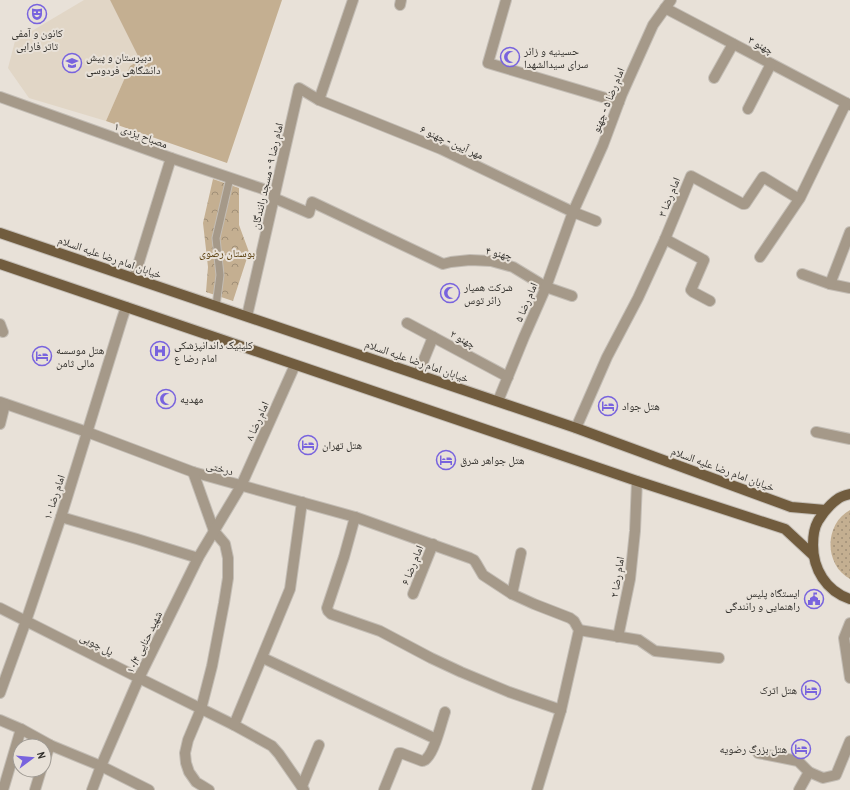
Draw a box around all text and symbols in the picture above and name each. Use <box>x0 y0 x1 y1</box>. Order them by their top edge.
theatre icon: کانون و آمفی تاتر فارابی <box>26 3 48 25</box>
place label: کانون و آمفی تاتر فارابی <box>11 26 63 53</box>
street label: چهنو ۳ <box>746 32 776 58</box>
place label: حسینیه و زائر سرای سیدالشهدا <box>523 44 588 71</box>
mosque icon: حسینیه و زائر سرای سیدالشهدا <box>499 46 521 68</box>
place label: دبیرستان و پیش دانشگاهی فردوسی <box>86 50 161 77</box>
school or university icon: دبیرستان و پیش دانشگاهی فردوسی <box>61 52 83 74</box>
street label: امام رضا ۵ - چهنو <box>589 65 627 135</box>
street label: مصباح یزدی ۱ <box>112 119 170 151</box>
street label: امام رضا ۹ - مسجد رانندگان <box>248 121 286 231</box>
street label: مهر آیین - چهنو ۶ <box>418 122 486 162</box>
street label: امام رضا ۳ <box>655 175 683 219</box>
street label: خیابان امام رضا علیه السلام <box>56 233 164 281</box>
street label: چهنو ۴ <box>484 243 514 263</box>
park label: بوستان رضوی <box>199 246 255 260</box>
place label: شرکت همیار زائر توس <box>463 280 513 307</box>
street label: امام رضا ۵ <box>511 280 541 324</box>
mosque icon: شرکت همیار زائر توس <box>439 282 461 304</box>
street label: چهنو ۲ <box>448 326 478 352</box>
street label: خیابان امام رضا علیه السلام <box>363 337 471 385</box>
place label: کلینیک داندانپزشکى امام رضا ع <box>174 338 253 365</box>
hospital icon: کلینیک داندانپزشکى امام رضا ع <box>149 340 171 362</box>
place label: هتل موسسه مالی ثامن <box>56 343 105 370</box>
hotel icon: هتل موسسه مالی ثامن <box>31 345 53 367</box>
mosque icon: مهدیه <box>155 388 177 410</box>
place label: مهدیه <box>180 392 203 406</box>
hotel icon: هتل جواد <box>597 395 619 417</box>
street label: امام رضا ۸ <box>242 399 272 443</box>
place label: هتل جواد <box>622 399 660 413</box>
hotel icon: هتل تهران <box>297 434 319 456</box>
place label: هتل تهران <box>322 438 362 452</box>
street label: خیابان امام رضا علیه السلام <box>669 444 777 494</box>
hotel icon: هتل جواهر شرق <box>435 449 457 471</box>
place label: هتل جواهر شرق <box>460 453 525 467</box>
street label: درختی <box>205 458 235 478</box>
street label: امام رضا ۱۰ <box>40 473 68 521</box>
street label: امام رضا ۶ <box>398 543 426 587</box>
street label: امام رضا ۲ <box>607 555 627 599</box>
place label: ایستگاه پلیس راهنمایی و رانندگی <box>725 586 800 613</box>
public building icon: ایستگاه پلیس راهنمایی و رانندگی <box>803 588 825 610</box>
street label: شهید حنایی ۱۰/۴ <box>123 609 165 675</box>
street label: پل چوبی <box>78 630 116 658</box>
hotel icon: هتل اترک <box>800 679 822 701</box>
place label: هتل اترک <box>760 683 797 697</box>
north arrow <box>12 738 52 778</box>
hotel icon: هتل بزرگ رضویه <box>790 738 812 760</box>
place label: هتل بزرگ رضویه <box>719 742 787 756</box>
text: N <box>34 750 49 760</box>

